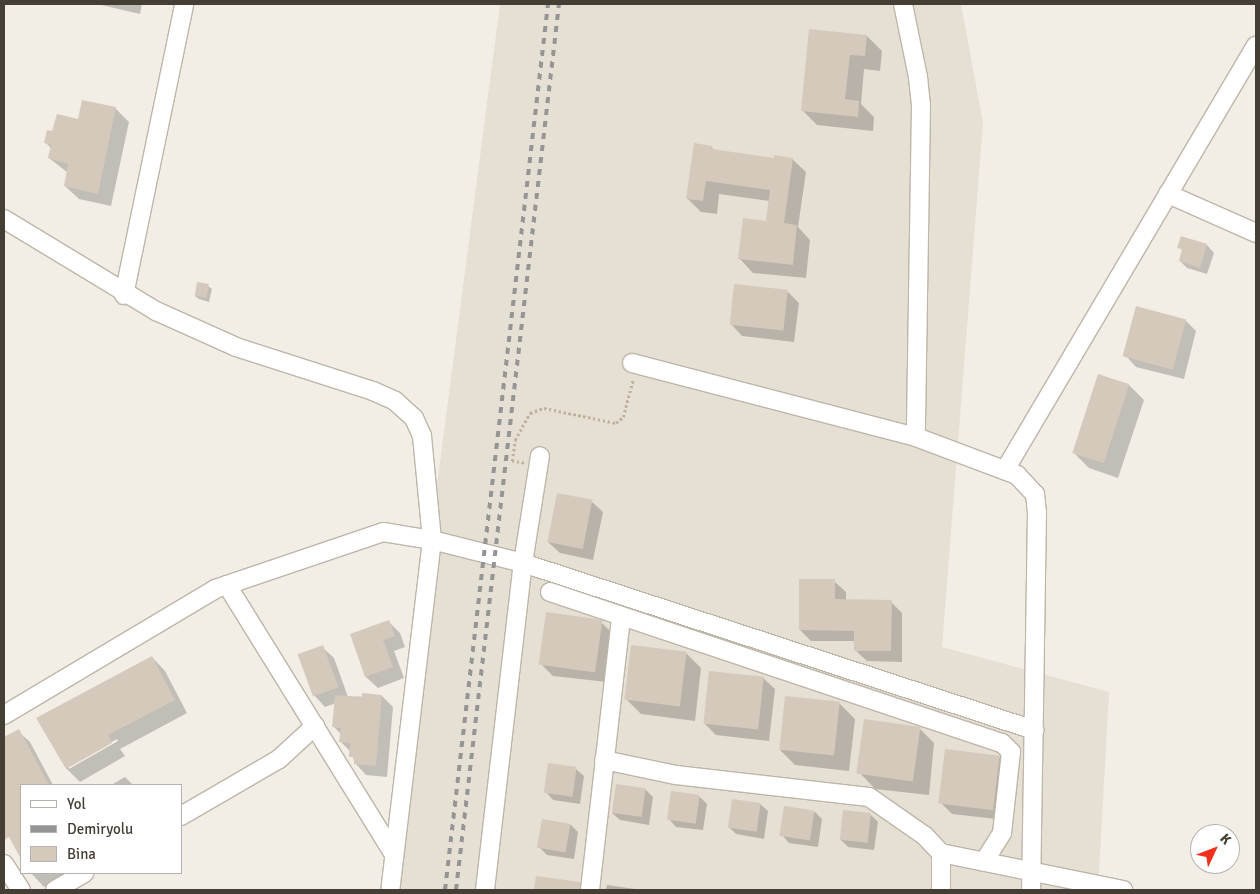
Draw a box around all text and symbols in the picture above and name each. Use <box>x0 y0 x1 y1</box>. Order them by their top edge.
legend <box>20 784 182 874</box>
text: Yol <box>67 795 86 813</box>
text: Demiryolu <box>67 820 133 838</box>
north arrow <box>1190 824 1240 874</box>
text: K <box>1216 830 1235 848</box>
text: Bina <box>67 845 96 863</box>

